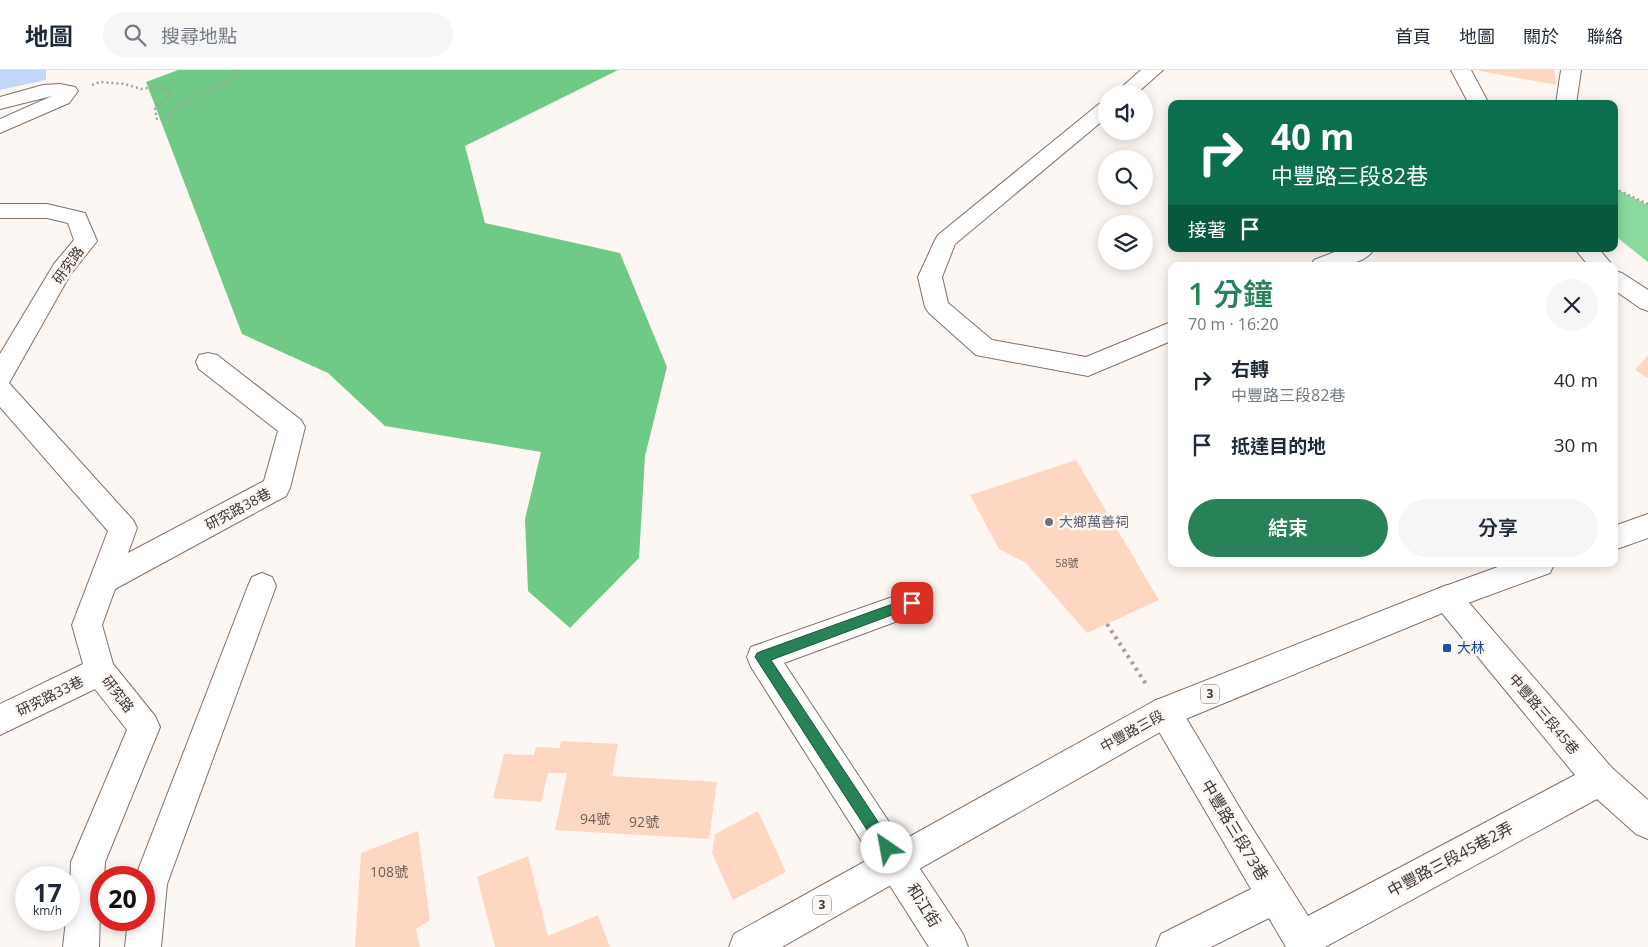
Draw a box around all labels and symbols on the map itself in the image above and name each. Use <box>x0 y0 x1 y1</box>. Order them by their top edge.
street label: 研究路 <box>48 242 88 287</box>
street label: 研究路38巷 <box>202 483 274 534</box>
place label: 大鄉萬善祠 <box>1059 512 1129 531</box>
marker: 大鄉萬善祠 <box>1043 516 1055 528</box>
house number: 58號 <box>1055 555 1079 570</box>
pin <box>891 582 933 624</box>
place label: 大林 <box>1457 638 1485 657</box>
marker: 大林 <box>1441 642 1453 654</box>
street label: 中豐路三段45巷 <box>1505 669 1584 758</box>
street label: 研究路33巷 <box>13 671 86 720</box>
street label: 研究路 <box>98 671 139 716</box>
road number: 3 <box>1201 684 1219 704</box>
street label: 中豐路三段 <box>1097 705 1167 756</box>
street label: 中豐路三段73巷 <box>1196 775 1274 885</box>
house number: 94號 <box>580 809 610 828</box>
house number: 92號 <box>629 812 659 831</box>
street label: 中豐路三段45巷2弄 <box>1383 817 1517 901</box>
position arrow <box>860 821 912 873</box>
house number: 108號 <box>370 862 408 881</box>
speed limit sign: 20 <box>90 866 155 931</box>
street label: 和江街 <box>902 879 946 931</box>
road number: 3 <box>813 896 831 914</box>

